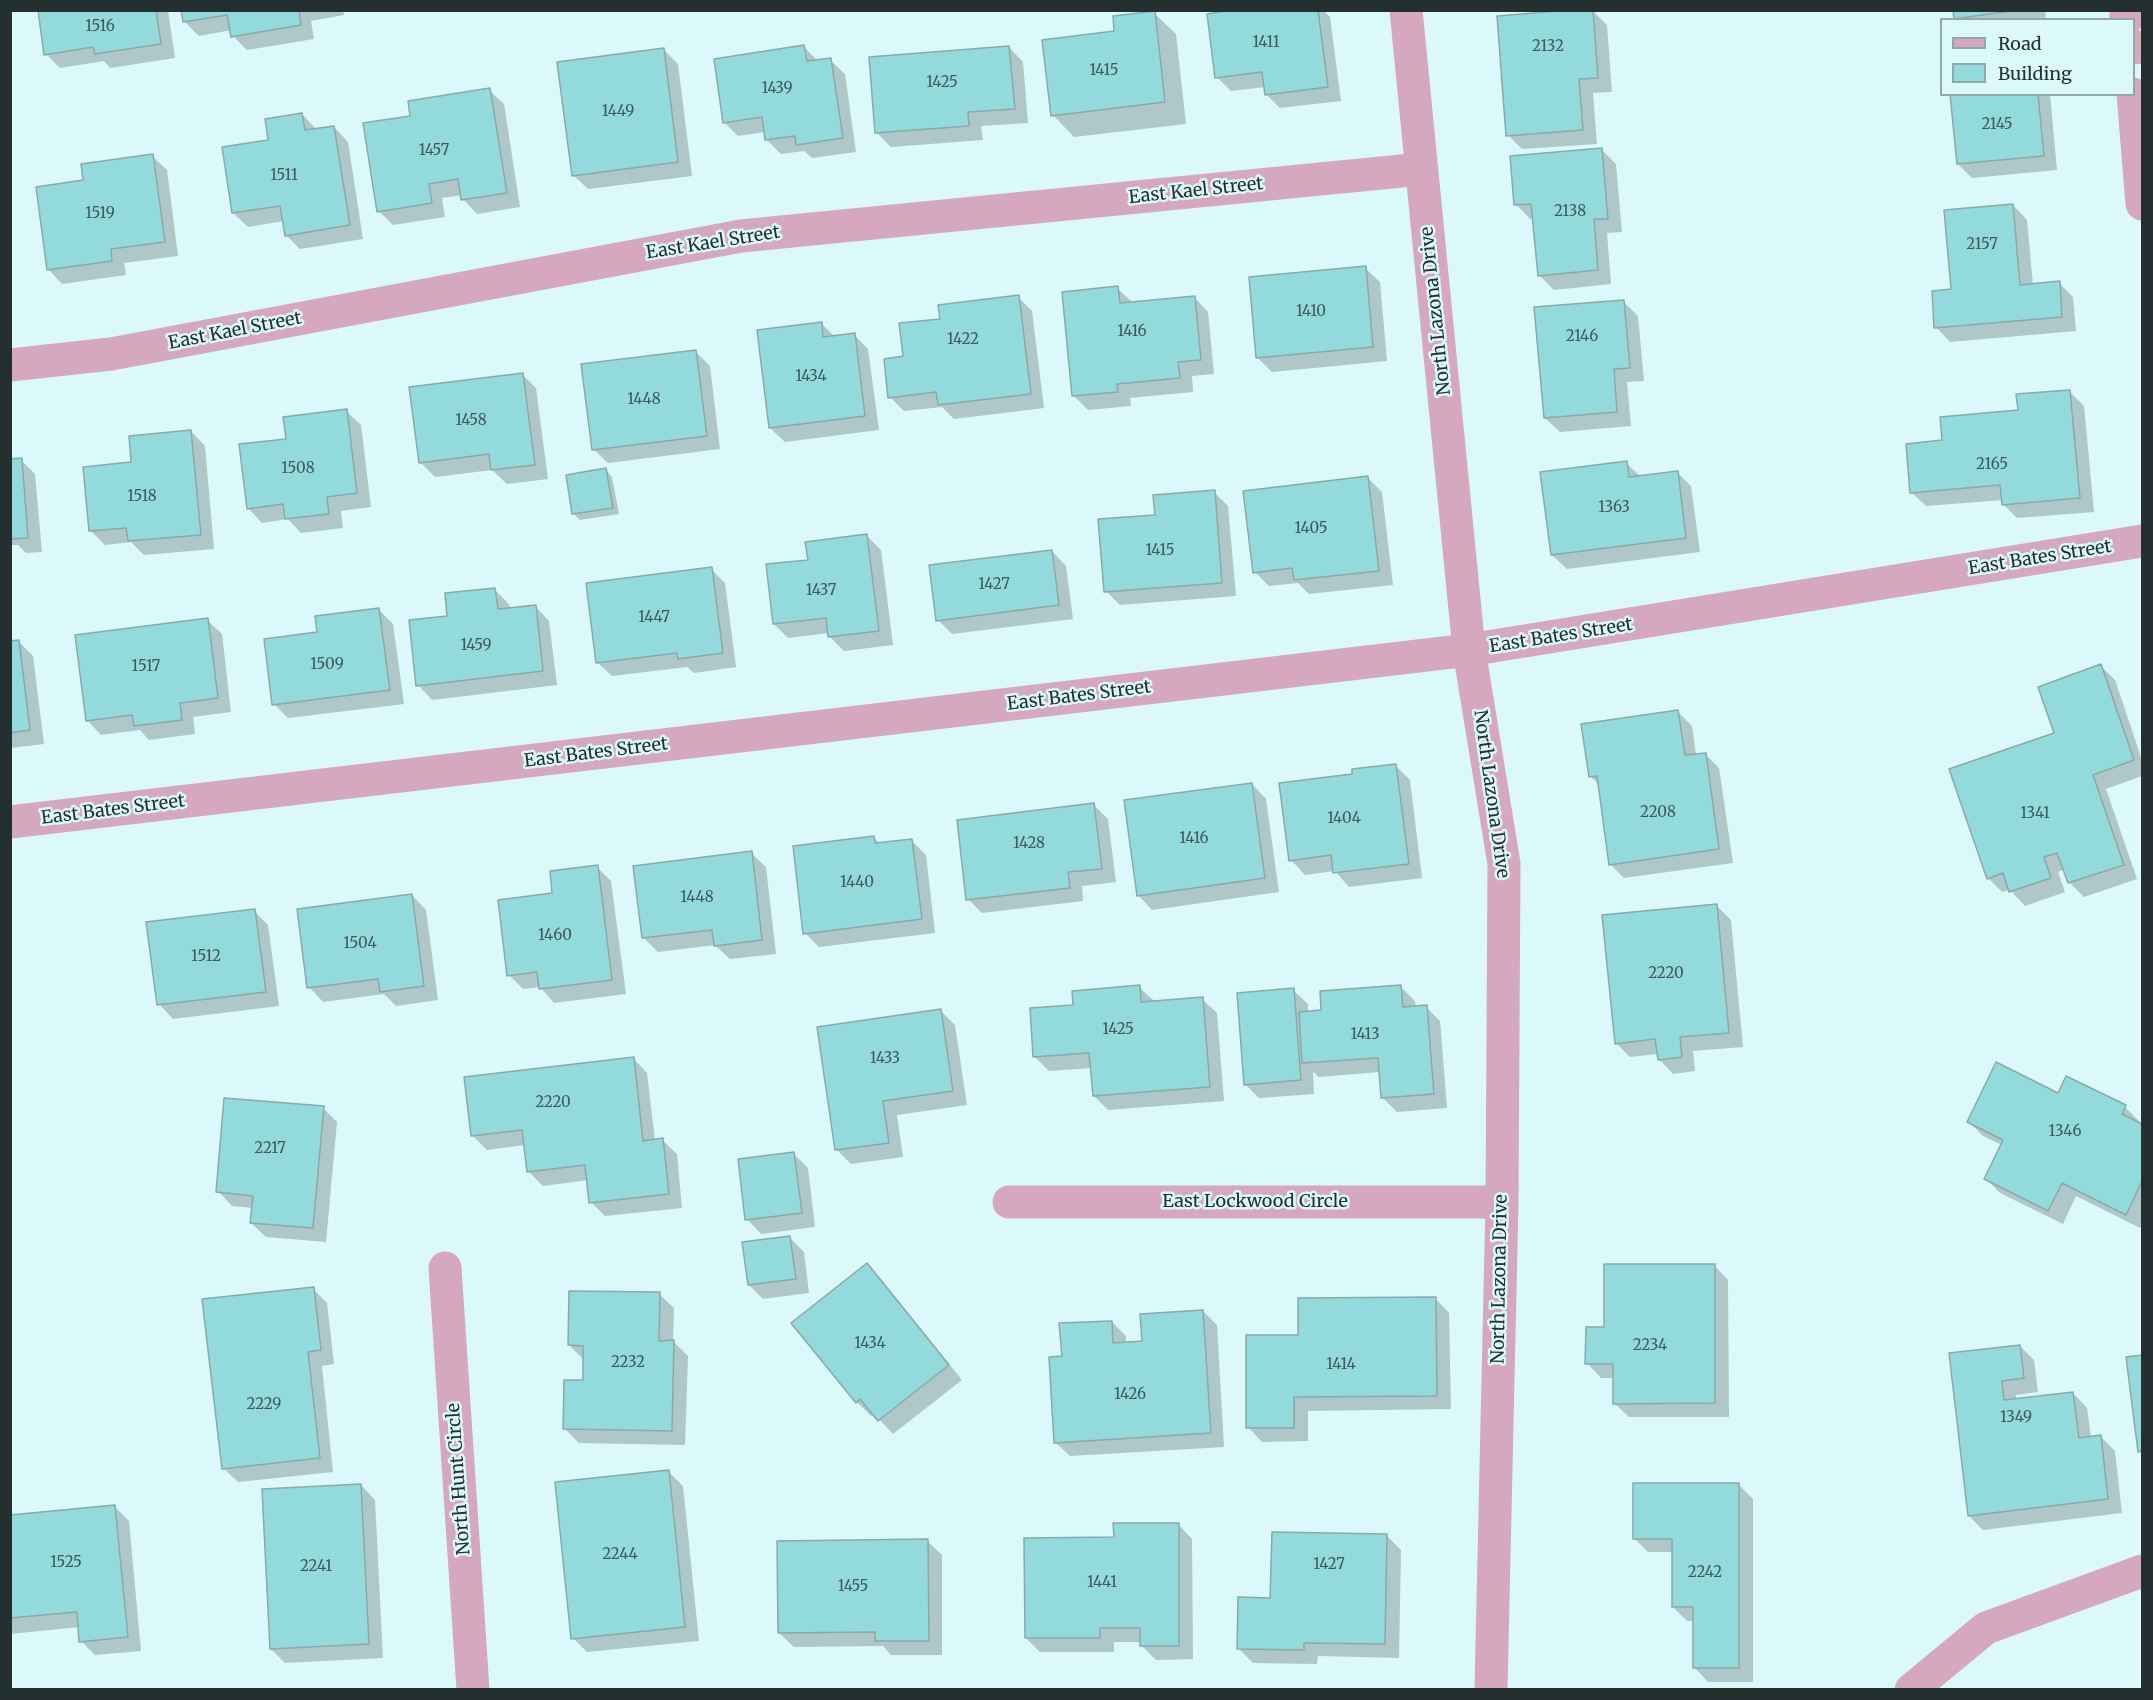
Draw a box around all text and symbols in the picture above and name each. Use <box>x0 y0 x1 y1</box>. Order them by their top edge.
house number: 1516 <box>85 18 115 36</box>
legend <box>1940 18 2135 96</box>
text: Road <box>1998 32 2042 55</box>
house number: 1411 <box>1252 34 1280 52</box>
house number: 2132 <box>1532 38 1564 56</box>
house number: 1415 <box>1089 62 1119 80</box>
text: Building <box>1998 62 2072 85</box>
house number: 1425 <box>926 74 958 92</box>
house number: 1439 <box>761 80 793 98</box>
house number: 1449 <box>602 103 634 121</box>
house number: 2145 <box>1981 116 2013 134</box>
house number: 1457 <box>419 142 449 160</box>
house number: 1511 <box>270 167 298 185</box>
street label: East Kael Street <box>1128 173 1264 209</box>
house number: 2138 <box>1554 203 1586 221</box>
house number: 1519 <box>85 205 115 223</box>
street label: East Kael Street <box>645 222 781 264</box>
street label: North Lazona Drive <box>1416 226 1456 396</box>
house number: 2157 <box>1966 236 1998 254</box>
house number: 1410 <box>1296 303 1326 321</box>
street label: East Kael Street <box>167 307 303 355</box>
house number: 1416 <box>1117 323 1147 341</box>
house number: 2146 <box>1566 328 1598 346</box>
house number: 1422 <box>947 331 979 349</box>
house number: 1434 <box>795 368 827 386</box>
house number: 1448 <box>627 391 661 409</box>
house number: 1458 <box>455 412 487 430</box>
house number: 2165 <box>1976 456 2008 474</box>
house number: 1508 <box>281 460 315 478</box>
house number: 1518 <box>127 488 157 506</box>
house number: 1363 <box>1598 499 1630 517</box>
house number: 1405 <box>1294 520 1328 538</box>
street label: East Bates Street <box>1967 536 2113 580</box>
house number: 1415 <box>1145 542 1175 560</box>
house number: 1427 <box>978 576 1010 594</box>
house number: 1437 <box>806 582 836 600</box>
house number: 1447 <box>638 609 670 627</box>
street label: East Bates Street <box>1488 614 1634 658</box>
house number: 1459 <box>460 637 492 655</box>
house number: 1509 <box>310 656 344 674</box>
house number: 1517 <box>132 658 160 676</box>
street label: East Bates Street <box>1006 676 1152 716</box>
street label: North Lazona Drive <box>1469 709 1513 879</box>
street label: East Bates Street <box>523 733 669 773</box>
street label: East Bates Street <box>40 790 186 830</box>
house number: 2208 <box>1640 804 1676 822</box>
house number: 1341 <box>2020 805 2050 823</box>
house number: 1404 <box>1327 810 1361 828</box>
house number: 1416 <box>1179 830 1209 848</box>
house number: 1428 <box>1013 835 1045 853</box>
house number: 1440 <box>840 874 874 892</box>
house number: 1448 <box>680 889 714 907</box>
house number: 1460 <box>538 927 572 945</box>
house number: 1504 <box>343 935 377 953</box>
house number: 1512 <box>191 948 221 966</box>
house number: 2220 <box>1648 965 1684 983</box>
house number: 1425 <box>1102 1021 1134 1039</box>
house number: 1413 <box>1350 1026 1380 1044</box>
house number: 1433 <box>870 1050 900 1068</box>
house number: 2220 <box>535 1094 571 1112</box>
house number: 1346 <box>2049 1123 2081 1141</box>
house number: 2217 <box>254 1140 286 1158</box>
street label: East Lockwood Circle <box>1162 1191 1348 1213</box>
street label: North Lazona Drive <box>1488 1194 1512 1364</box>
house number: 1434 <box>854 1335 886 1353</box>
house number: 2234 <box>1633 1337 1667 1355</box>
house number: 2232 <box>611 1354 645 1372</box>
house number: 1414 <box>1326 1356 1356 1374</box>
house number: 1426 <box>1114 1386 1146 1404</box>
house number: 2229 <box>247 1396 281 1414</box>
street label: North Hunt Circle <box>443 1402 475 1556</box>
house number: 1349 <box>2000 1409 2032 1427</box>
house number: 2244 <box>602 1546 638 1564</box>
house number: 1525 <box>50 1554 82 1572</box>
house number: 1427 <box>1313 1556 1345 1574</box>
house number: 2241 <box>300 1558 332 1576</box>
house number: 2242 <box>1688 1564 1722 1582</box>
house number: 1441 <box>1087 1574 1117 1592</box>
house number: 1455 <box>838 1578 868 1596</box>

